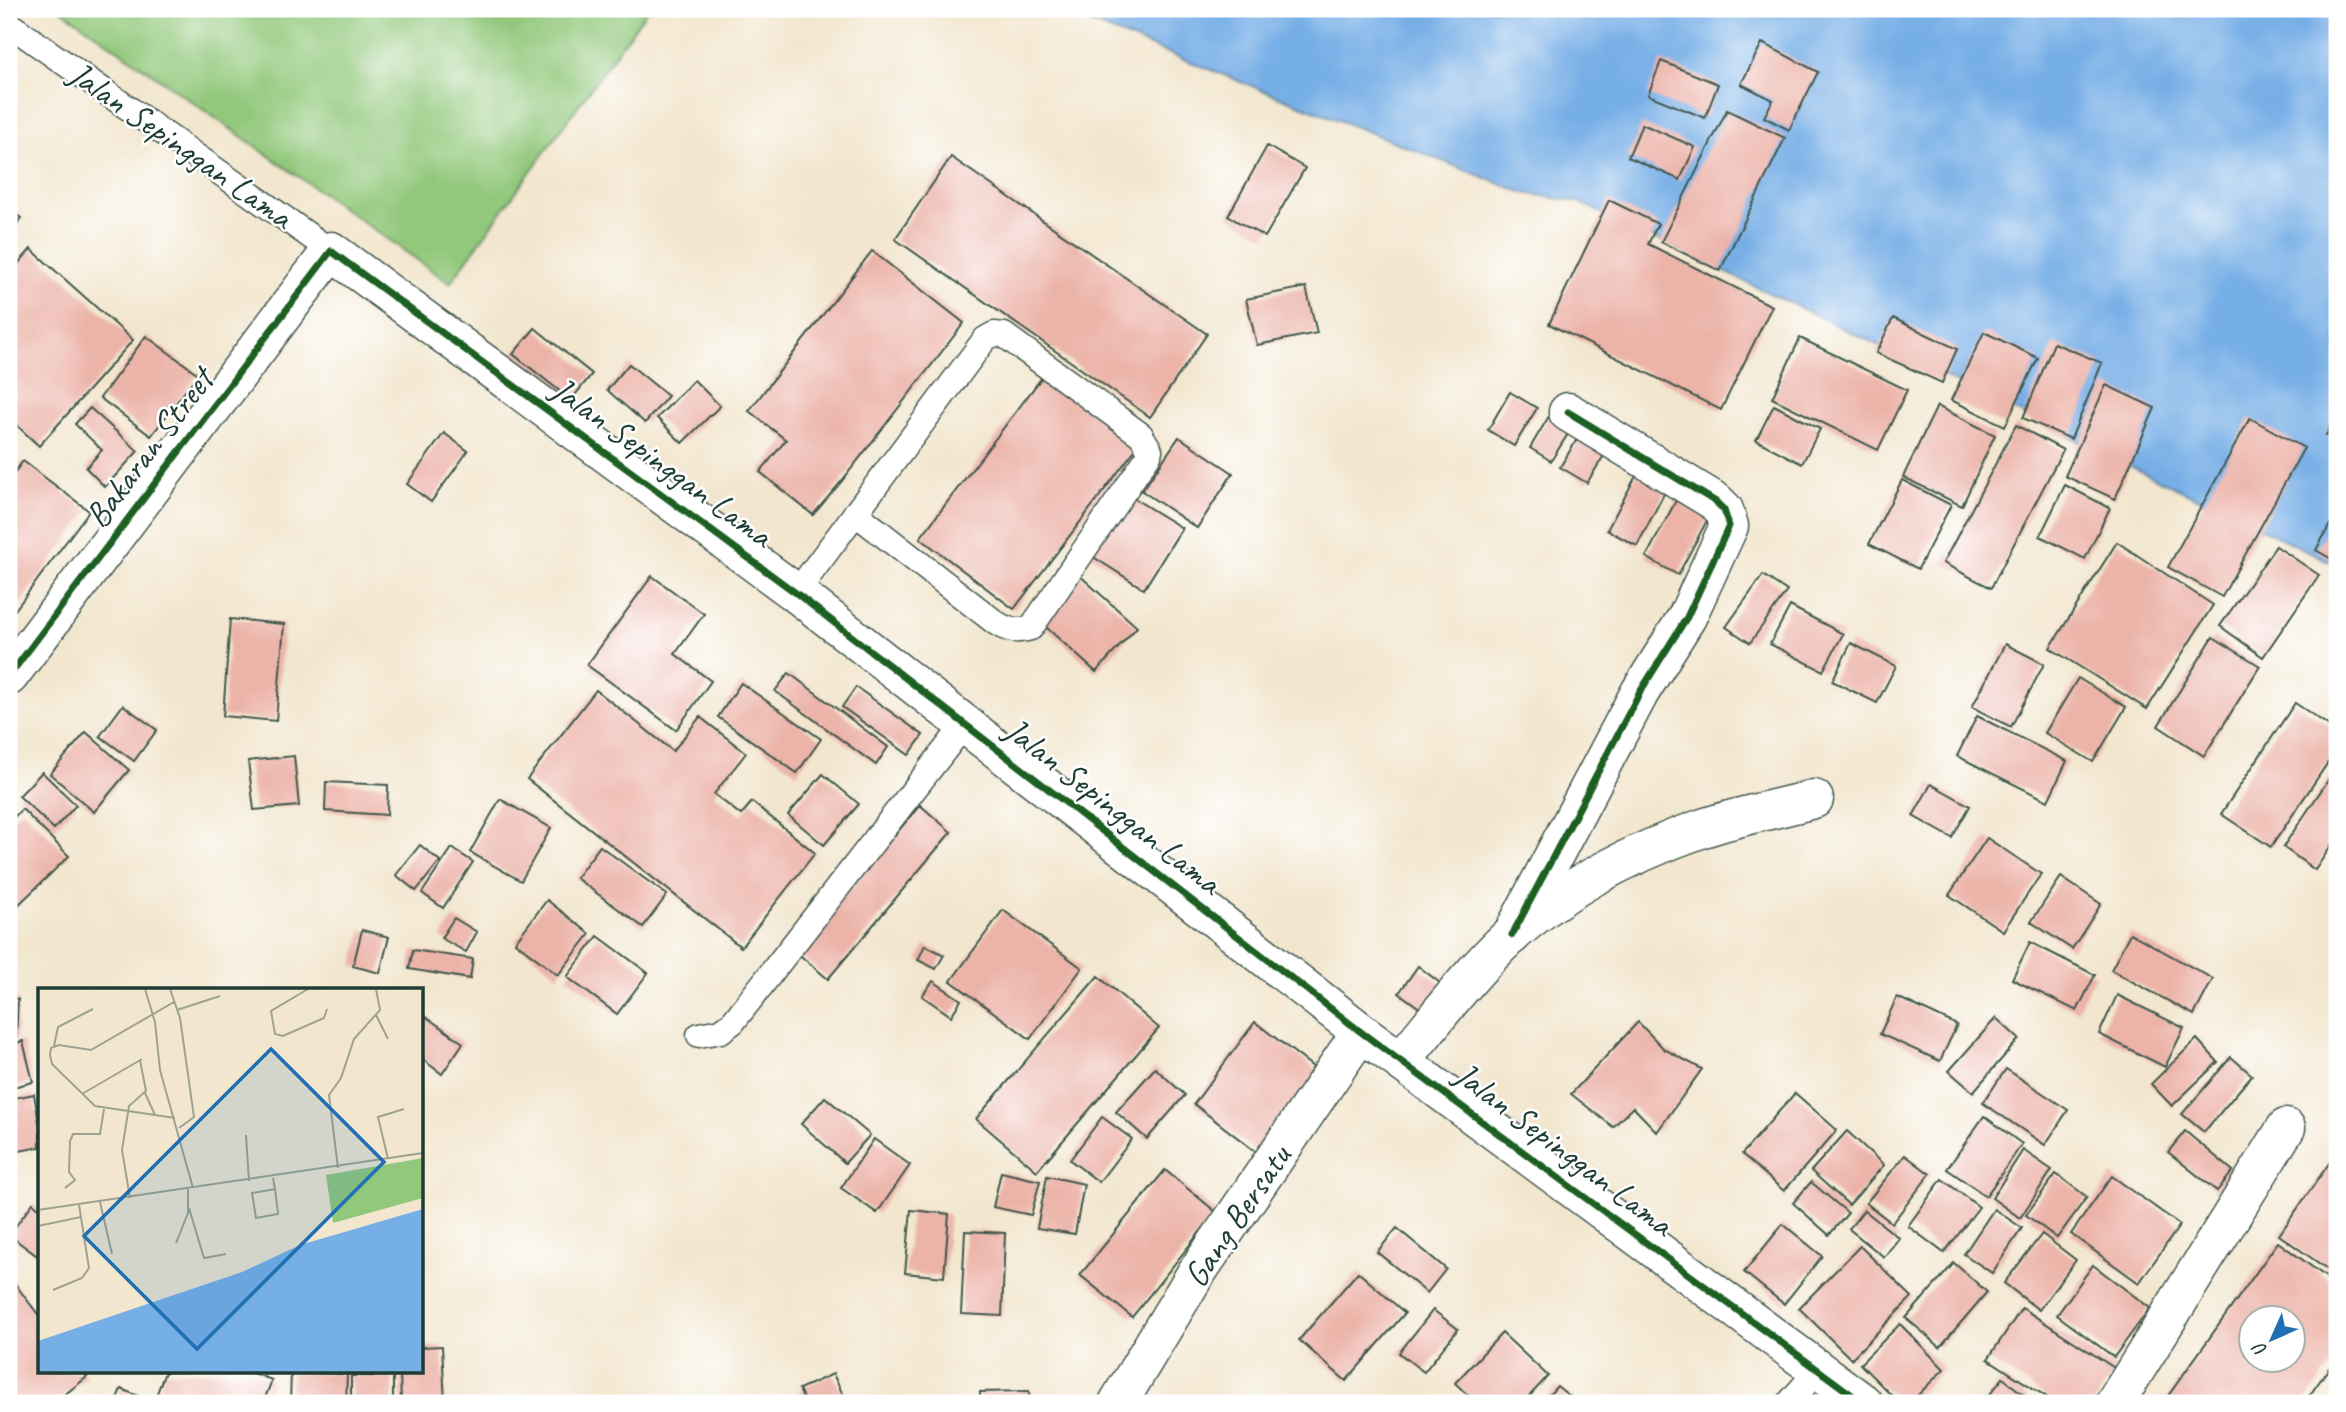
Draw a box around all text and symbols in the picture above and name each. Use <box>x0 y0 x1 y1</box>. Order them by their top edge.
street label: Jalan Sepinggan Lama <box>59 50 304 240</box>
street label: Bakaran Street <box>75 356 226 537</box>
street label: Jalan Sepinggan Lama <box>541 365 784 559</box>
street label: Jalan Sepinggan Lama <box>994 706 1233 906</box>
inset map <box>38 988 424 1374</box>
street label: Jalan Sepinggan Lama <box>1444 1051 1685 1248</box>
street label: Gang Bersatu <box>1173 1135 1302 1296</box>
north arrow <box>2238 1304 2308 1374</box>
text: U <box>2246 1336 2272 1362</box>

